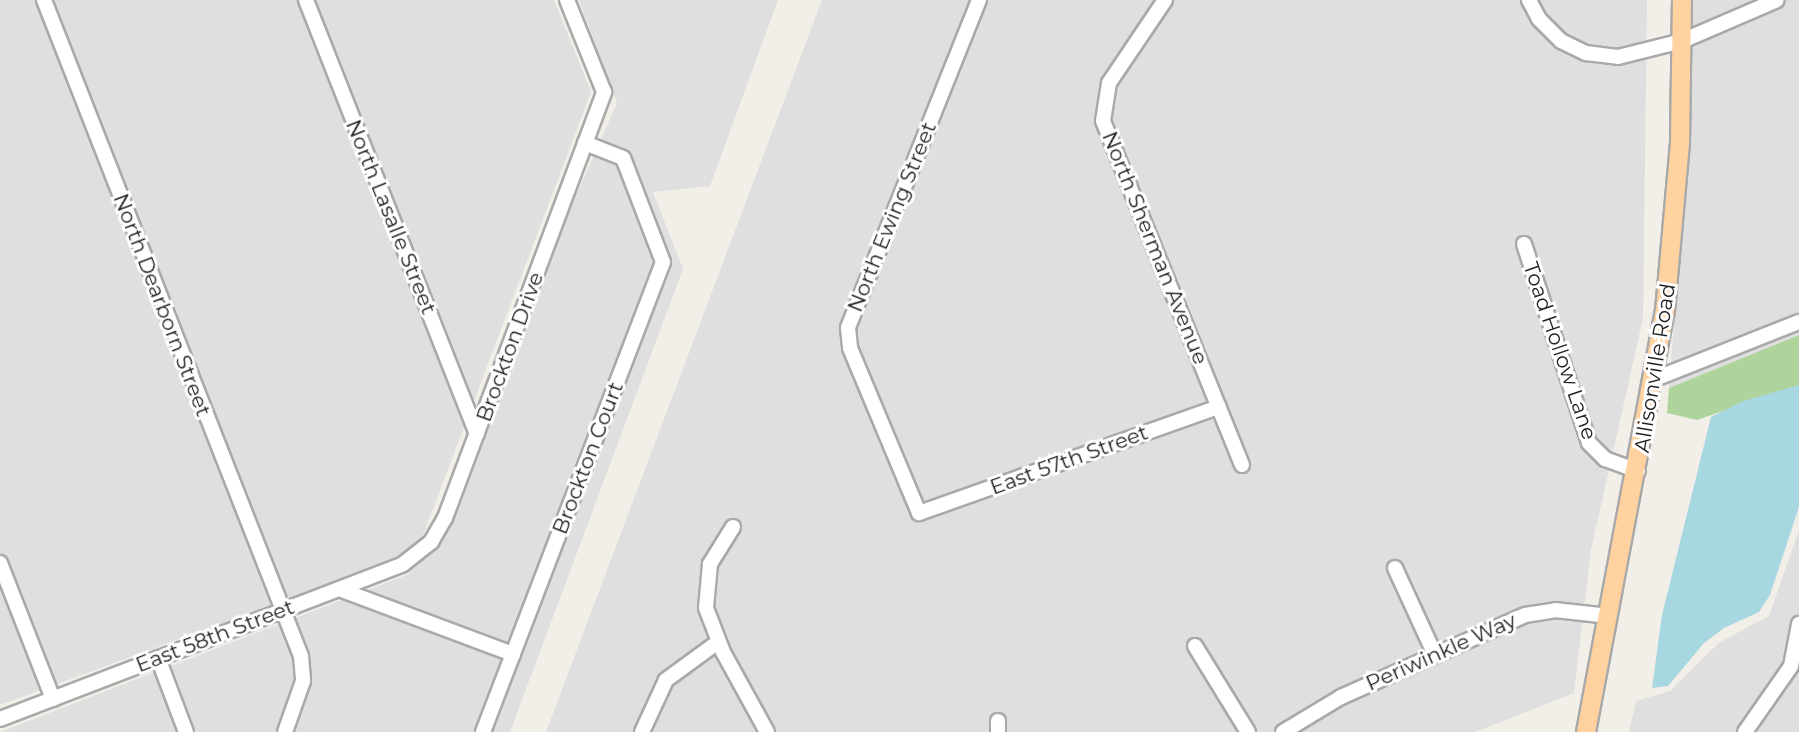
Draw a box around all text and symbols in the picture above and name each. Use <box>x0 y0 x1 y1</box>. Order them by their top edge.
street label: North Lasalle Street <box>340 116 442 318</box>
street label: North Ewing Street <box>842 118 942 316</box>
street label: North Sherman Avenue <box>1097 128 1213 368</box>
street label: North Dearborn Street <box>108 190 216 420</box>
street label: Toad Hollow Lane <box>1518 259 1602 443</box>
street label: Brockton Drive <box>471 269 549 425</box>
street label: Allisonville Road <box>1629 282 1681 454</box>
street label: Brockton Court <box>547 378 629 538</box>
street label: East 57th Street <box>987 420 1151 500</box>
street label: East 58th Street <box>132 594 298 678</box>
street label: Periwinkle Way <box>1362 608 1520 696</box>

